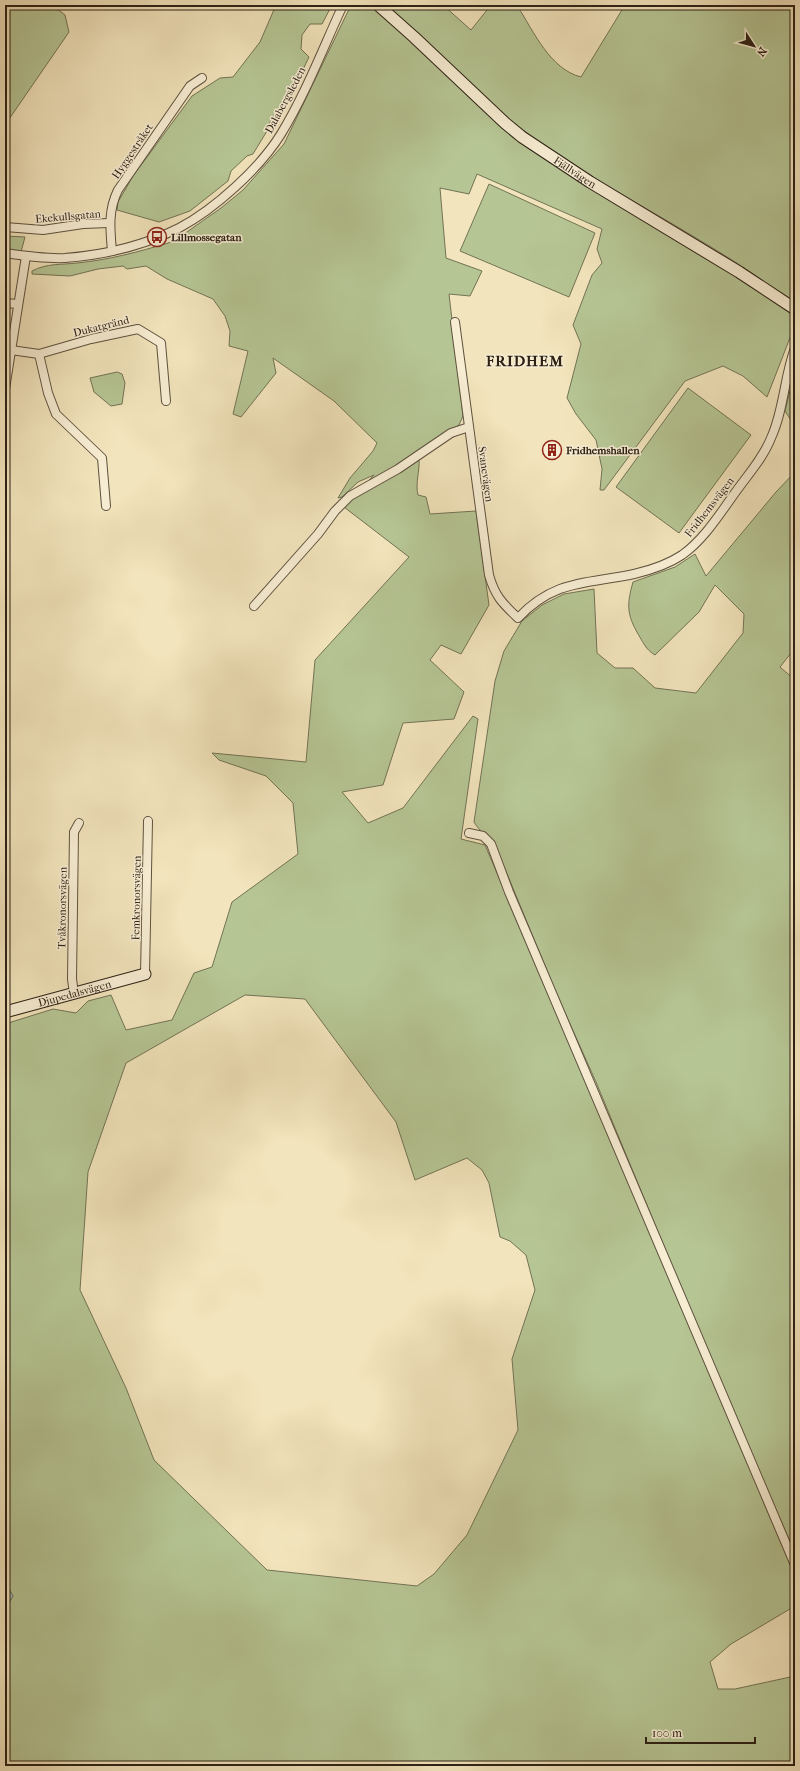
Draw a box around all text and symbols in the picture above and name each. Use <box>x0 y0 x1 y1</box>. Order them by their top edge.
north arrow <box>734 26 774 66</box>
text: N <box>754 44 769 59</box>
street label: Dalabergsleden <box>262 64 309 136</box>
street label: Hyggestråket <box>109 121 156 181</box>
street label: Fjällvägen <box>551 154 599 191</box>
street label: Ekekullsgatan <box>35 207 102 226</box>
bus stop icon: Lillmossegatan <box>146 226 168 248</box>
place label: Lillmossegatan <box>171 231 242 244</box>
street label: Dukatgränd <box>72 313 131 340</box>
district label: FRIDHEM <box>485 352 564 370</box>
building icon: Fridhemshallen <box>541 439 563 461</box>
place label: Fridhemshallen <box>565 444 640 457</box>
street label: Svanevägen <box>475 446 496 503</box>
street label: Fridhemsvägen <box>682 474 737 540</box>
street label: Femkronorsvägen <box>129 855 144 941</box>
street label: Tvåkronorsvägen <box>55 866 70 949</box>
street label: Djupedalsvägen <box>37 977 113 1010</box>
scale bar <box>646 1719 755 1745</box>
text: 100 m <box>652 1726 682 1740</box>

